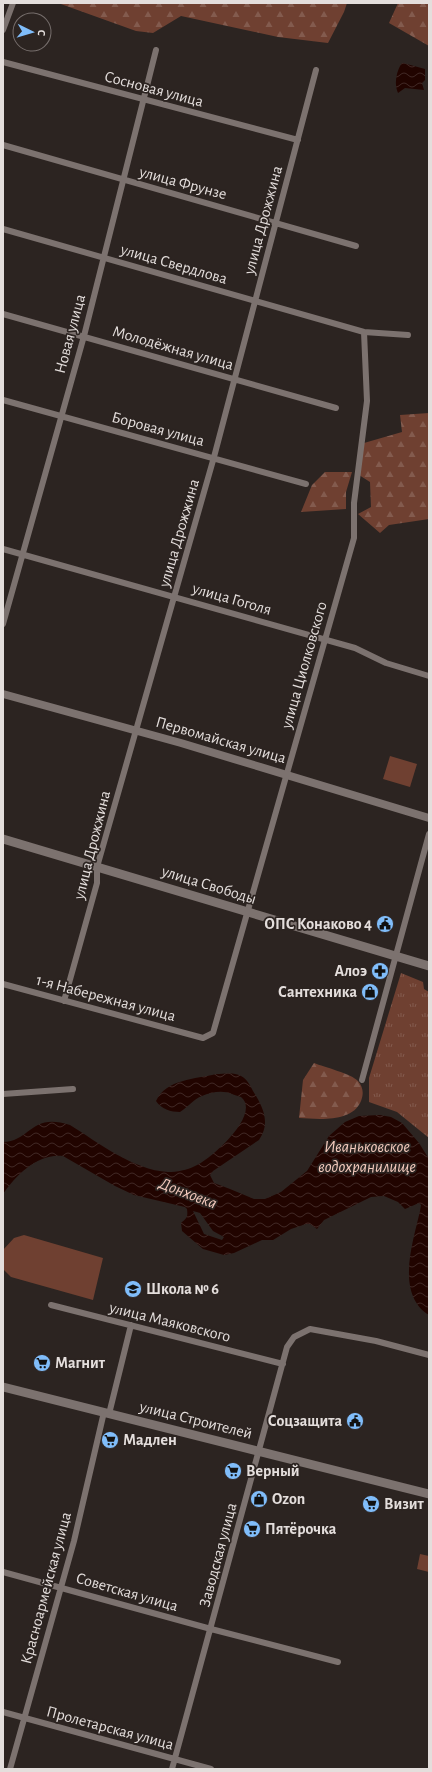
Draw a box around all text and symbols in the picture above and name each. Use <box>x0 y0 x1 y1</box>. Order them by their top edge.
north arrow <box>12 12 52 52</box>
text: С <box>36 29 47 36</box>
street label: Сосновая улица <box>103 68 205 111</box>
street label: улица Фрунзе <box>136 163 228 203</box>
street label: улица Дрожжина <box>241 164 286 277</box>
street label: улица Свердлова <box>118 241 229 288</box>
street label: Новая улица <box>52 293 89 376</box>
street label: Молодёжная улица <box>110 323 235 374</box>
street label: Боровая улица <box>110 409 206 450</box>
street label: улица Дрожжина <box>156 477 203 590</box>
street label: улица Гоголя <box>190 580 273 619</box>
street label: улица Циолковского <box>278 600 331 731</box>
street label: Первомайская улица <box>154 714 288 767</box>
street label: улица Дрожжина <box>70 789 114 902</box>
street label: улица Свободы <box>159 863 258 908</box>
public building icon: ОПС Конаково 4 <box>375 914 395 934</box>
place label: ОПС Конаково 4 <box>264 916 372 932</box>
pharmacy icon: Алоэ <box>370 961 390 981</box>
place label: Алоэ <box>334 963 367 979</box>
street label: 1-я Набережная улица <box>34 972 177 1025</box>
shop icon: Сантехника <box>360 982 380 1002</box>
place label: Сантехника <box>278 984 357 1000</box>
water label: Иваньковское водохранилище <box>318 1138 416 1176</box>
water label: Донховка <box>156 1174 219 1212</box>
school or university icon: Школа № 6 <box>123 1279 143 1299</box>
place label: Школа № 6 <box>146 1281 219 1297</box>
street label: улица Маяковского <box>107 1299 232 1346</box>
supermarket icon: Магнит <box>32 1353 52 1373</box>
place label: Магнит <box>55 1355 106 1371</box>
street label: улица Строителей <box>137 1398 254 1443</box>
public building icon: Соцзащита <box>345 1411 365 1431</box>
place label: Соцзащита <box>268 1413 342 1429</box>
supermarket icon: Мадлен <box>100 1430 120 1450</box>
place label: Мадлен <box>123 1432 177 1448</box>
supermarket icon: Верный <box>223 1461 243 1481</box>
place label: Верный <box>246 1463 300 1479</box>
shop icon: Ozon <box>249 1489 269 1509</box>
place label: Ozon <box>272 1491 305 1507</box>
supermarket icon: Визит <box>361 1494 381 1514</box>
place label: Визит <box>384 1496 424 1512</box>
street label: Заводская улица <box>196 1501 241 1609</box>
street label: Красноармейская улица <box>18 1510 75 1666</box>
supermarket icon: Пятёрочка <box>242 1519 262 1539</box>
place label: Пятёрочка <box>265 1521 337 1537</box>
street label: Советская улица <box>74 1570 180 1615</box>
street label: Пролетарская улица <box>44 1703 175 1754</box>

